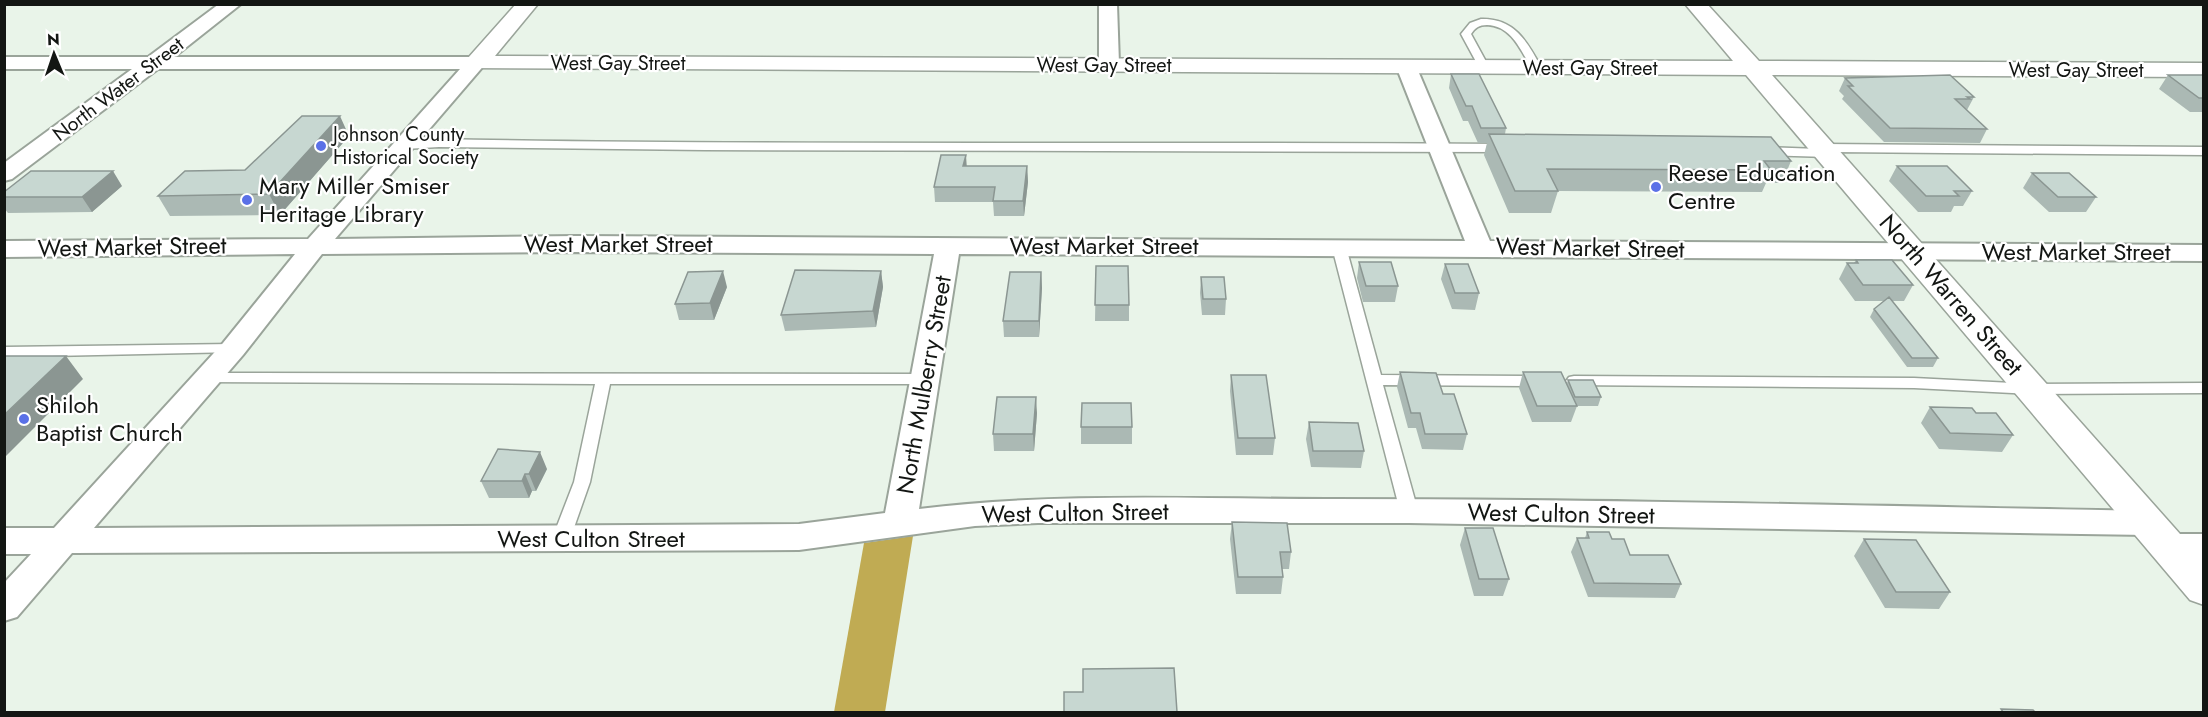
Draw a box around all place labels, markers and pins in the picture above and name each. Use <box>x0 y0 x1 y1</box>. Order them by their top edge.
place label: Johnson County Historical Society <box>330 120 479 172</box>
marker: Johnson County Historical Society <box>314 139 328 153</box>
place label: Reese Education Centre <box>1668 155 1836 218</box>
place label: Mary Miller Smiser Heritage Library <box>259 168 450 231</box>
marker: Reese Education Centre <box>1649 180 1663 194</box>
marker: Mary Miller Smiser Heritage Library <box>240 193 254 207</box>
place label: Shiloh Baptist Church <box>36 387 183 450</box>
marker: Shiloh Baptist Church <box>17 412 31 426</box>

